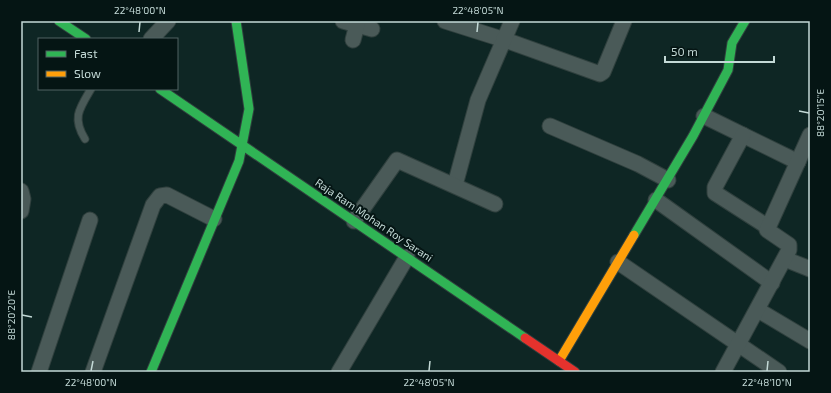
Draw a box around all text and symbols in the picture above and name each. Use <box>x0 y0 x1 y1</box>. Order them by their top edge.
text: 22°48'00"N <box>114 4 166 16</box>
text: 22°48'05"N <box>452 4 504 16</box>
legend <box>38 38 178 90</box>
scale bar <box>665 38 774 64</box>
text: 50 m <box>671 44 698 58</box>
text: Fast <box>74 46 98 60</box>
text: Slow <box>74 66 101 80</box>
text: 88°20'15"E <box>814 89 826 137</box>
street label: Raja Ram Mohan Roy Sarani <box>312 175 436 265</box>
text: 88°20'20"E <box>5 289 17 340</box>
text: 22°48'00"N <box>65 376 117 388</box>
text: 22°48'05"N <box>403 376 455 388</box>
text: 22°48'10"N <box>742 376 792 388</box>

